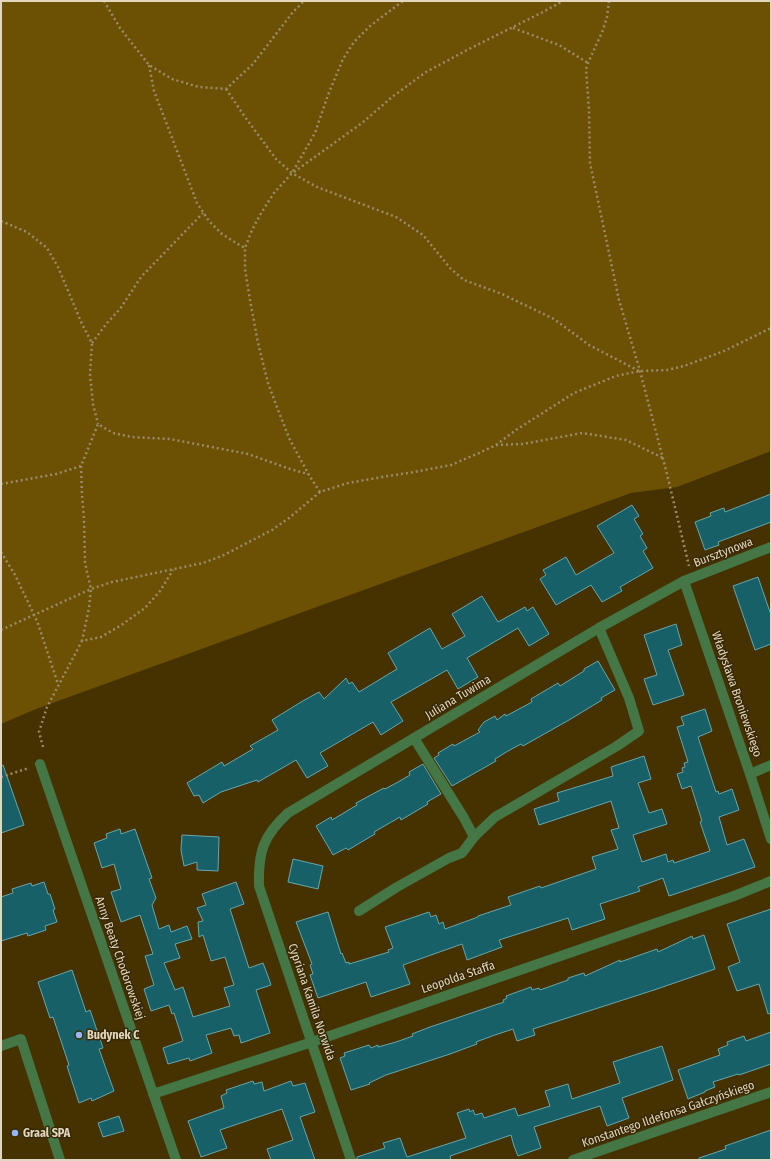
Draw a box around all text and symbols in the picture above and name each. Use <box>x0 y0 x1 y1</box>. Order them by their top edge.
street label: Bursztynowa <box>691 534 755 570</box>
street label: Władysława Broniewskiego <box>709 629 765 759</box>
street label: Juliana Tuwima <box>423 672 493 722</box>
street label: Anny Beaty Chodorowskiej <box>92 895 148 1021</box>
street label: Cypriana Kamila Norwida <box>285 942 339 1062</box>
street label: Leopolda Staffa <box>419 958 497 996</box>
place label: Budynek C <box>87 1028 140 1042</box>
marker: Budynek C <box>74 1030 84 1040</box>
street label: Konstantego Ildefonsa Gałczyńskiego <box>580 1078 756 1150</box>
place label: Graal SPA <box>23 1126 71 1140</box>
marker: Graal SPA <box>10 1128 20 1138</box>

